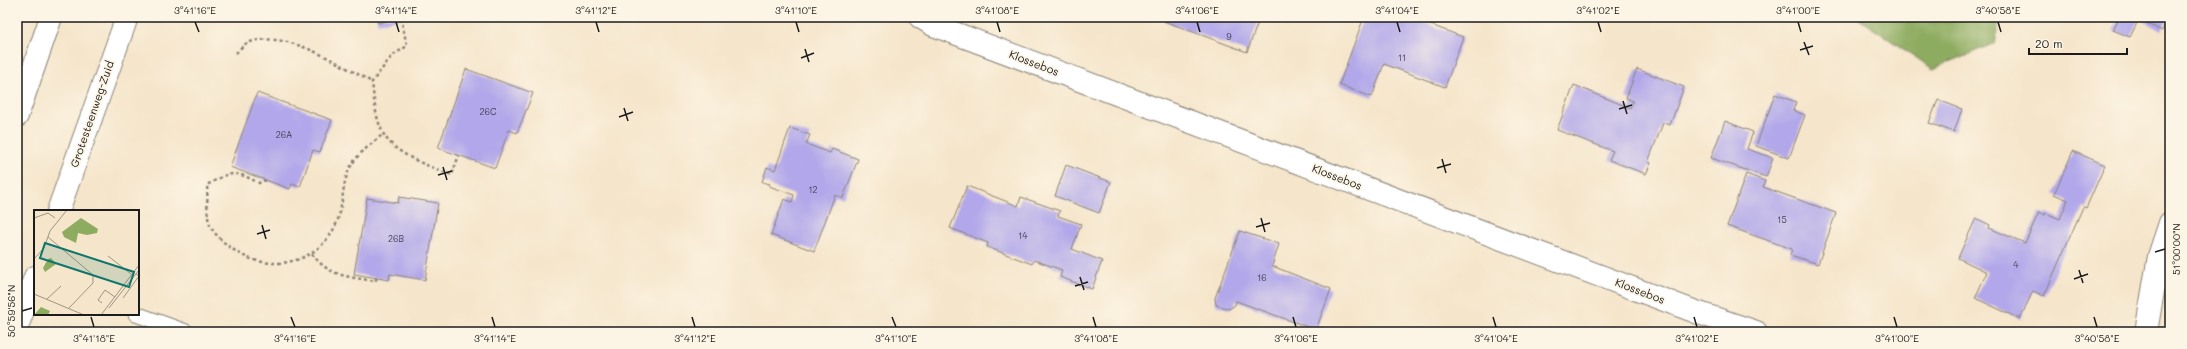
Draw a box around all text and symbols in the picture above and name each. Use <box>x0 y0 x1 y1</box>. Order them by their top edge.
text: 3°41'16"E <box>174 3 216 17</box>
text: 3°41'14"E <box>375 3 417 17</box>
text: 3°41'12"E <box>575 3 617 17</box>
text: 3°41'10"E <box>775 3 817 17</box>
text: 3°41'08"E <box>975 3 1019 17</box>
text: 3°41'06"E <box>1175 3 1219 17</box>
text: 3°41'04"E <box>1375 3 1419 17</box>
text: 3°41'02"E <box>1576 3 1620 17</box>
text: 3°41'00"E <box>1776 3 1820 17</box>
text: 3°40'58"E <box>1975 3 2021 17</box>
scale bar <box>2029 30 2127 56</box>
house number: 9 <box>1226 31 1232 42</box>
text: 20 m <box>2035 35 2063 51</box>
street label: Klossebos <box>1007 46 1061 79</box>
house number: 11 <box>1398 52 1406 63</box>
street label: Grotesteenweg-Zuid <box>66 58 117 169</box>
house number: 26C <box>480 106 497 117</box>
house number: 26A <box>276 129 292 140</box>
street label: Klossebos <box>1310 160 1364 193</box>
house number: 12 <box>808 184 818 195</box>
inset map <box>34 210 139 315</box>
house number: 15 <box>1777 214 1787 225</box>
text: 51°00'00"N <box>2169 223 2183 275</box>
house number: 14 <box>1018 230 1028 241</box>
house number: 26B <box>388 233 404 244</box>
house number: 4 <box>2013 259 2019 270</box>
house number: 16 <box>1257 272 1267 283</box>
street label: Klossebos <box>1613 274 1667 307</box>
text: 50°59'56"N <box>4 285 18 337</box>
text: 3°41'18"E <box>73 331 115 345</box>
text: 3°41'16"E <box>274 331 316 345</box>
text: 3°41'14"E <box>474 331 516 345</box>
text: 3°41'12"E <box>674 331 716 345</box>
text: 3°41'10"E <box>875 331 917 345</box>
text: 3°41'08"E <box>1074 331 1118 345</box>
text: 3°41'06"E <box>1274 331 1318 345</box>
text: 3°41'04"E <box>1474 331 1518 345</box>
text: 3°41'02"E <box>1675 331 1719 345</box>
text: 3°41'00"E <box>1875 331 1919 345</box>
text: 3°40'58"E <box>2074 331 2120 345</box>

